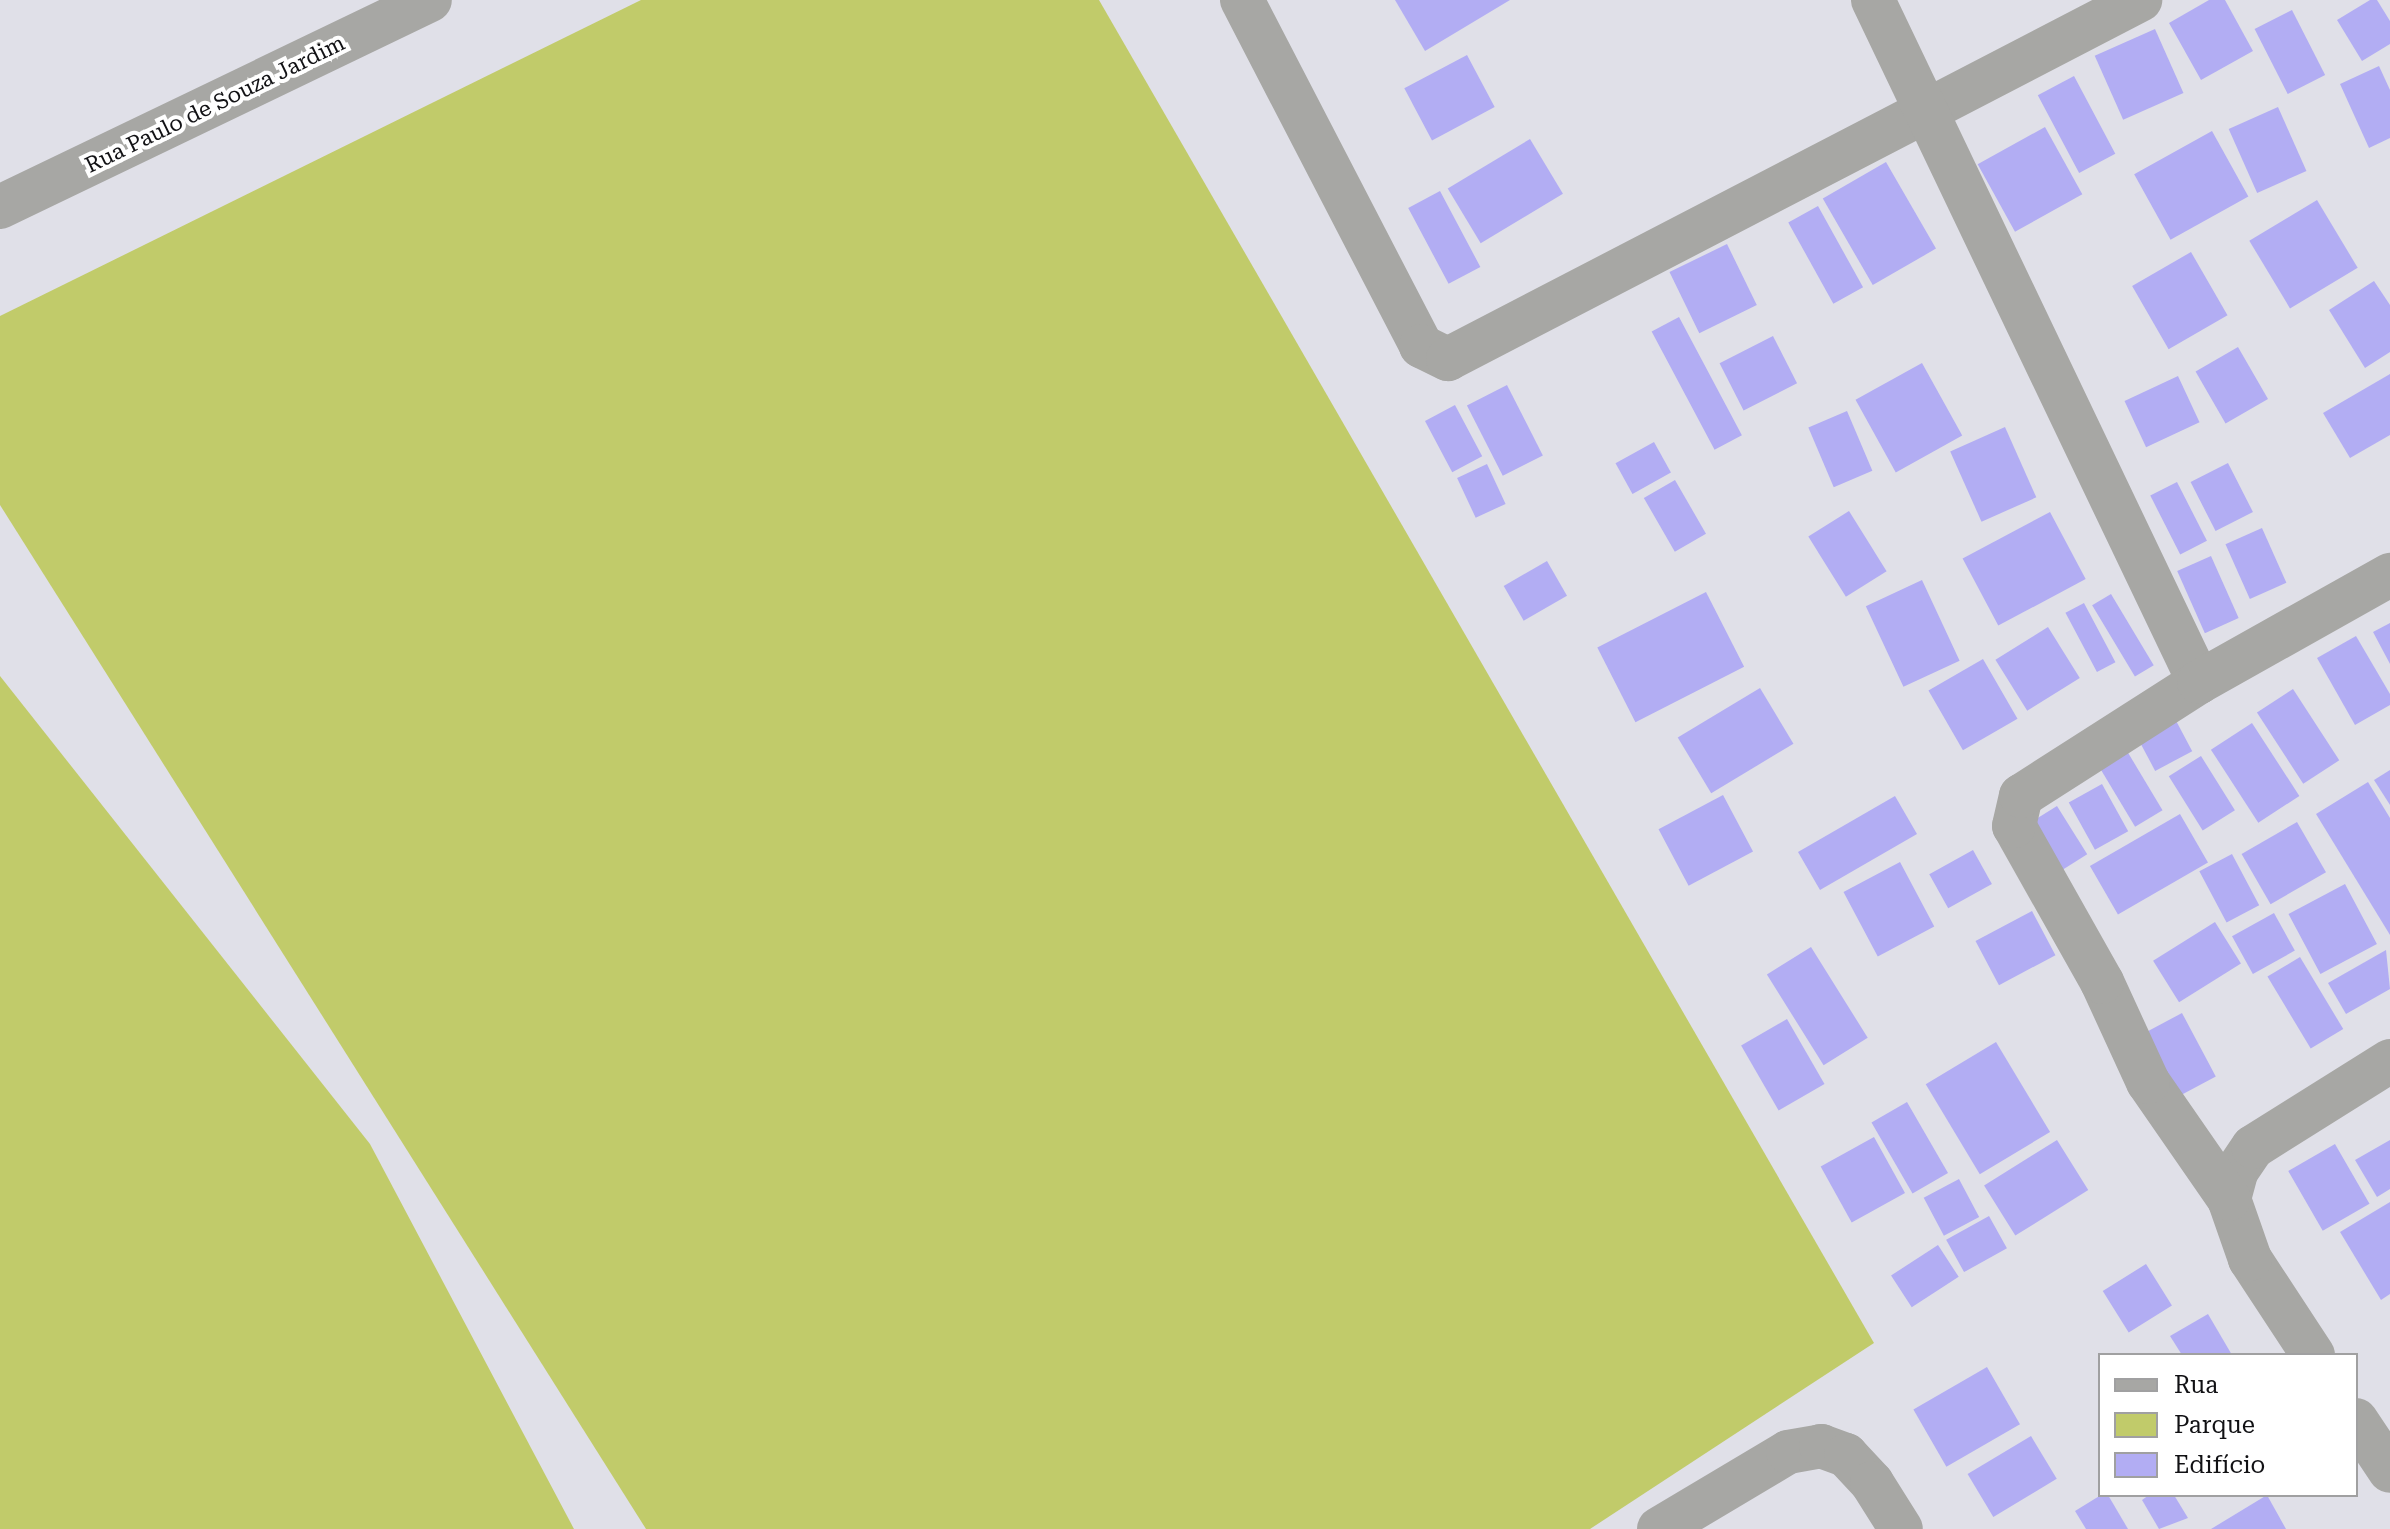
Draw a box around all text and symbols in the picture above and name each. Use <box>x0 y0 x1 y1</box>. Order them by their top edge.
street label: Rua Paulo de Souza Jardim <box>81 30 349 178</box>
legend <box>2098 1353 2358 1497</box>
text: Rua <box>2174 1371 2218 1399</box>
text: Parque <box>2174 1411 2255 1439</box>
text: Edifício <box>2174 1451 2265 1479</box>

